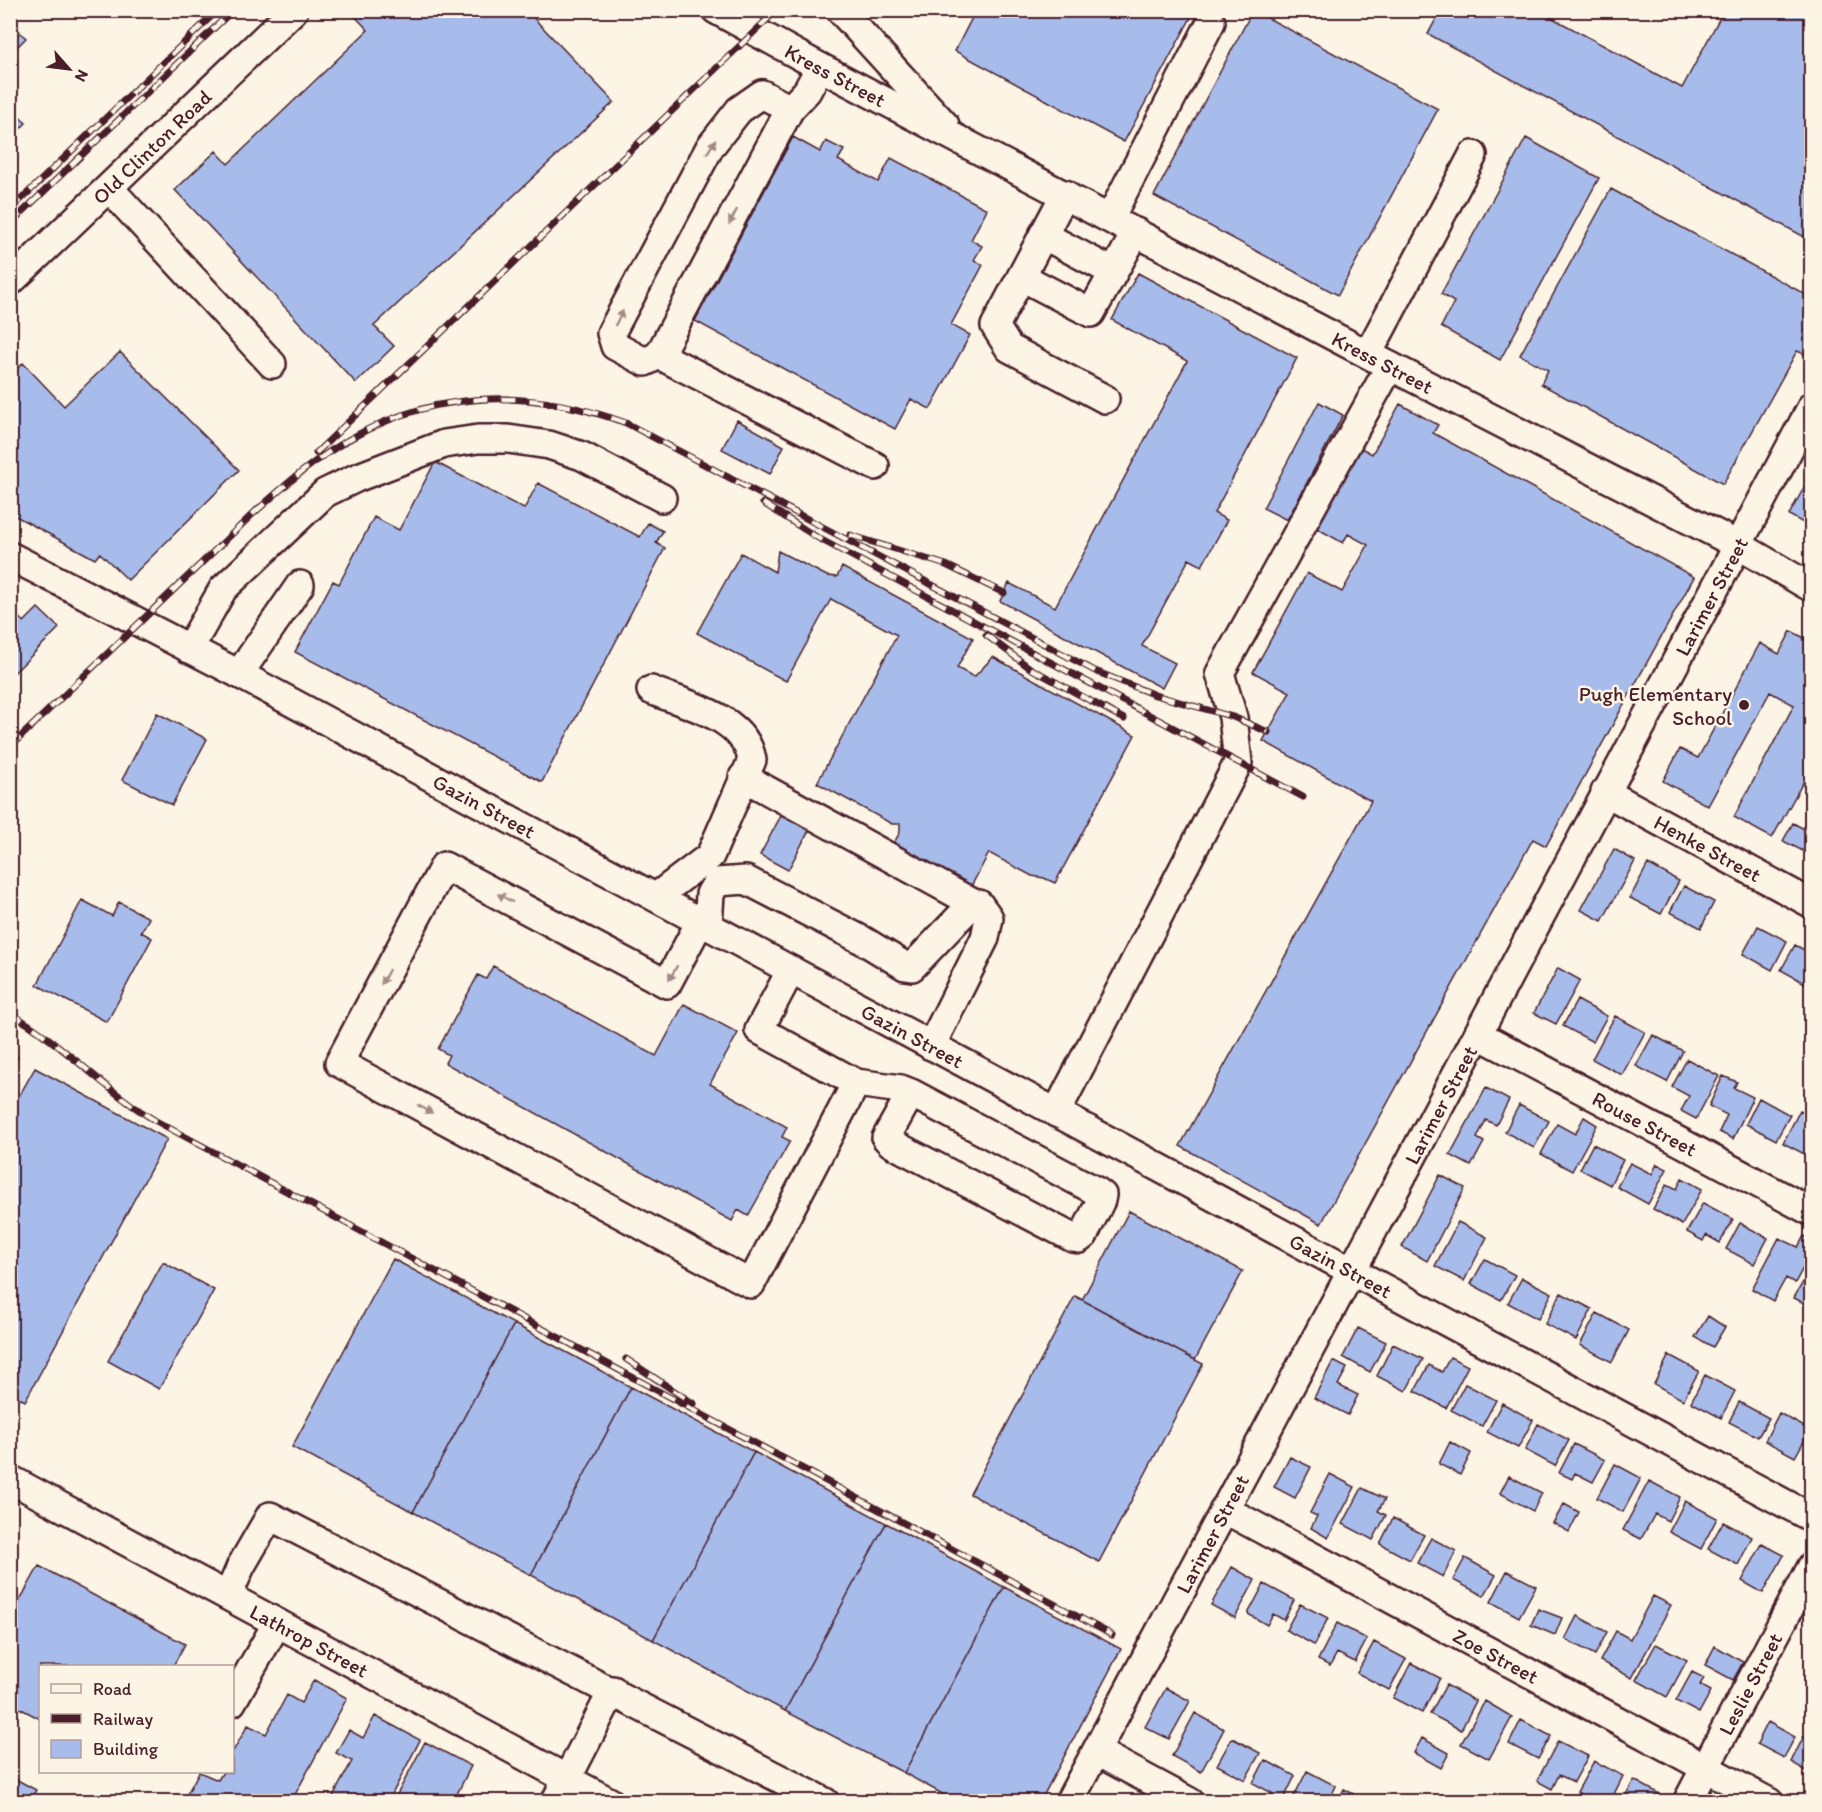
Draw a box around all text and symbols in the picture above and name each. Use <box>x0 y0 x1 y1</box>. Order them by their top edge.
street label: Kress Street <box>781 38 890 112</box>
north arrow <box>39 39 99 99</box>
text: N <box>71 67 93 85</box>
street label: Old Clinton Road <box>87 84 216 209</box>
one-way arrow <box>705 139 717 155</box>
one-way arrow <box>728 208 738 225</box>
one-way arrow <box>614 310 624 327</box>
street label: Kress Street <box>1328 325 1438 399</box>
street label: Larimer Street <box>1669 532 1753 660</box>
place label: Pugh Elementary School <box>1579 681 1732 730</box>
marker: Pugh Elementary School <box>1737 698 1751 712</box>
street label: Gazin Street <box>429 768 540 843</box>
street label: Henke Street <box>1650 809 1766 887</box>
one-way arrow <box>496 893 513 903</box>
one-way arrow <box>667 965 678 981</box>
one-way arrow <box>380 968 390 985</box>
street label: Gazin Street <box>857 998 968 1073</box>
street label: Larimer Street <box>1398 1041 1482 1168</box>
street label: Rouse Street <box>1588 1085 1702 1161</box>
one-way arrow <box>417 1104 434 1114</box>
street label: Gazin Street <box>1285 1228 1396 1303</box>
street label: Larimer Street <box>1170 1470 1254 1597</box>
street label: Lathrop Street <box>246 1598 373 1682</box>
street label: Zoe Street <box>1449 1622 1543 1688</box>
street label: Leslie Street <box>1712 1628 1787 1739</box>
legend <box>39 1665 234 1773</box>
text: Road <box>93 1678 132 1700</box>
text: Railway <box>93 1708 154 1730</box>
text: Building <box>93 1738 159 1760</box>

